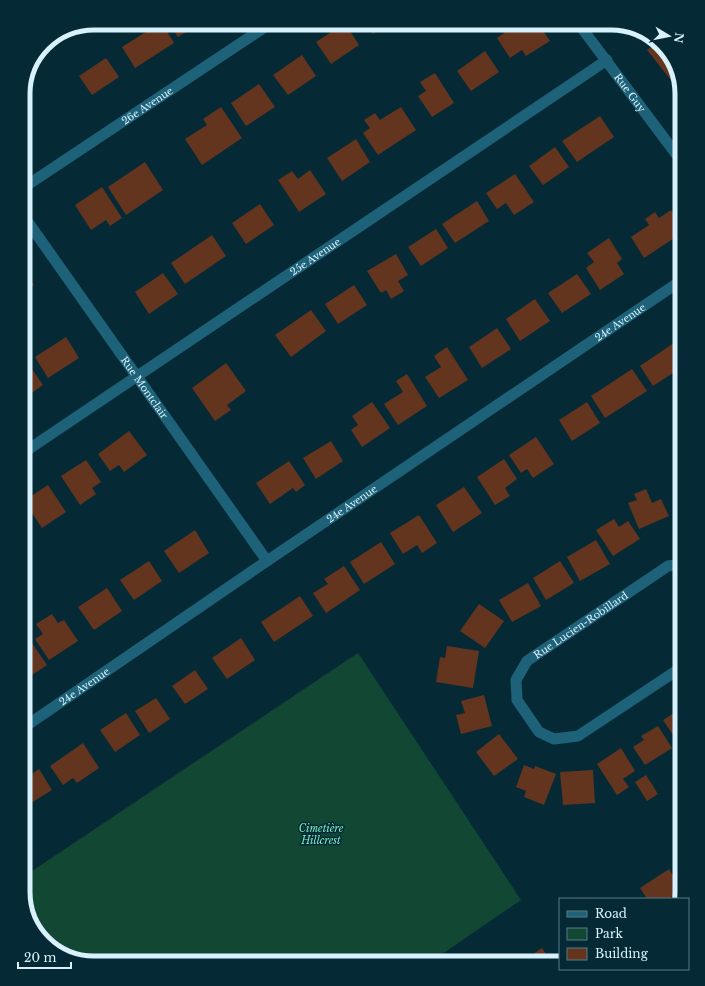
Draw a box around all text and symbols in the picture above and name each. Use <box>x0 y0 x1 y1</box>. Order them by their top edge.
north arrow <box>649 16 689 56</box>
text: N <box>671 31 687 45</box>
street label: Rue Guy <box>611 71 649 115</box>
street label: 26e Avenue <box>119 84 175 127</box>
street label: 25e Avenue <box>287 235 343 278</box>
street label: 24e Avenue <box>592 300 648 344</box>
street label: Rue Montclair <box>118 354 171 421</box>
street label: 24e Avenue <box>324 482 380 525</box>
street label: Rue Lucien-Robillard <box>531 588 630 661</box>
street label: 24e Avenue <box>56 664 112 708</box>
park label: Cimetière Hillcrest <box>299 822 344 847</box>
legend <box>559 898 689 970</box>
text: Road <box>595 906 627 921</box>
text: Park <box>595 926 623 941</box>
scale bar <box>18 944 71 970</box>
text: Building <box>595 946 649 961</box>
text: 20 m <box>24 950 56 965</box>

